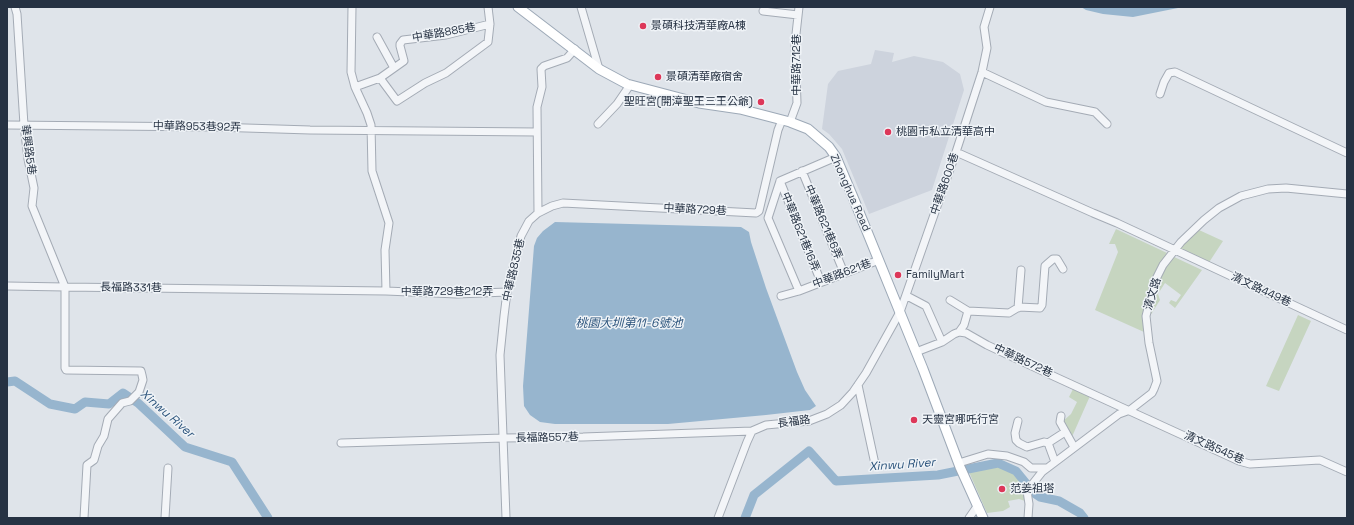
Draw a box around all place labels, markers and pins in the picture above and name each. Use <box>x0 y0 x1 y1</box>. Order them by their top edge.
place label: 景碩科技清華廠A棟 <box>651 19 746 33</box>
marker: 景碩科技清華廠A棟 <box>638 21 648 31</box>
place label: 景碩清華廠宿舍 <box>666 70 743 84</box>
marker: 景碩清華廠宿舍 <box>653 72 663 82</box>
place label: 聖旺宮(開漳聖王三王公爺) <box>624 95 753 109</box>
marker: 聖旺宮(開漳聖王三王公爺) <box>756 97 766 107</box>
place label: 桃園市私立清華高中 <box>896 125 995 139</box>
marker: 桃園市私立清華高中 <box>883 127 893 137</box>
place label: FamilyMart <box>906 268 965 282</box>
marker: FamilyMart <box>893 270 903 280</box>
place label: 天靈宮哪吒行宮 <box>922 413 999 427</box>
marker: 天靈宮哪吒行宮 <box>909 415 919 425</box>
place label: 范姜祖塔 <box>1010 482 1054 496</box>
marker: 范姜祖塔 <box>997 484 1007 494</box>

